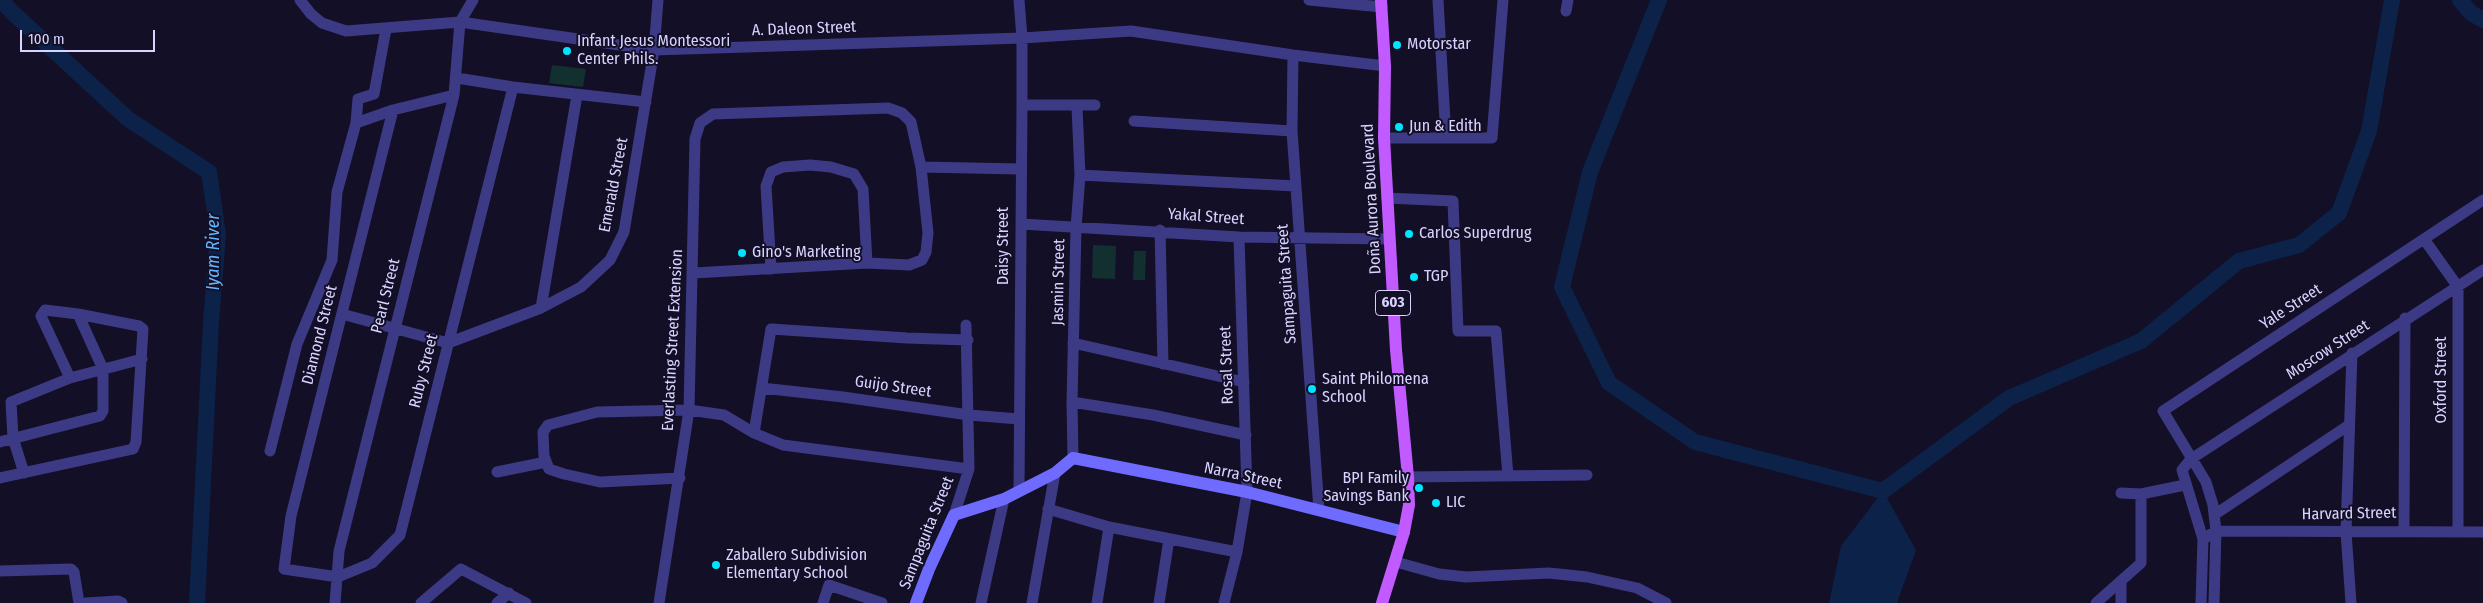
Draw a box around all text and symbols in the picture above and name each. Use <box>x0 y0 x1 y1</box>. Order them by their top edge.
street label: A. Daleon Street <box>751 18 857 40</box>
scale bar <box>22 20 158 52</box>
text: 100 m <box>28 30 65 48</box>
place label: Infant Jesus Montessori Center Phils. <box>577 32 730 70</box>
place label: Motorstar <box>1407 35 1471 55</box>
marker: Motorstar <box>1391 39 1403 51</box>
marker: Infant Jesus Montessori Center Phils. <box>561 45 573 57</box>
place label: Jun & Edith <box>1409 117 1482 137</box>
marker: Jun & Edith <box>1393 121 1405 133</box>
street label: Doña Aurora Boulevard <box>1358 123 1386 275</box>
street label: Emerald Street <box>595 136 633 234</box>
street label: Yakal Street <box>1167 205 1245 229</box>
street label: Daisy Street <box>994 207 1014 285</box>
water label: Iyam River <box>203 214 225 290</box>
street label: Sampaguita Street <box>1273 224 1301 344</box>
place label: Carlos Superdrug <box>1419 224 1531 244</box>
marker: Carlos Superdrug <box>1403 228 1415 240</box>
street label: Jasmin Street <box>1049 238 1069 326</box>
place label: Gino's Marketing <box>752 243 861 263</box>
marker: Gino's Marketing <box>736 247 748 259</box>
street label: Everlasting Street Extension <box>659 249 687 431</box>
street label: Pearl Street <box>367 257 405 335</box>
place label: TGP <box>1424 267 1448 287</box>
marker: TGP <box>1408 271 1420 283</box>
street label: Yale Street <box>2257 280 2325 334</box>
street label: Diamond Street <box>298 283 342 387</box>
road number: 603 <box>1376 290 1410 316</box>
street label: Moscow Street <box>2283 316 2373 384</box>
street label: Rosal Street <box>1216 325 1238 405</box>
street label: Ruby Street <box>406 332 442 410</box>
street label: Oxford Street <box>2432 337 2452 423</box>
place label: Saint Philomena School <box>1322 370 1429 408</box>
street label: Guijo Street <box>853 372 933 402</box>
marker: Saint Philomena School <box>1306 383 1318 395</box>
street label: Narra Street <box>1202 458 1284 494</box>
place label: BPI Family Savings Bank <box>1323 469 1409 507</box>
street label: Sampaguita Street <box>896 474 958 592</box>
marker: BPI Family Savings Bank <box>1413 482 1425 494</box>
place label: LIC <box>1446 493 1465 513</box>
marker: LIC <box>1430 497 1442 509</box>
street label: Harvard Street <box>2302 504 2396 524</box>
place label: Zaballero Subdivision Elementary School <box>726 546 867 584</box>
marker: Zaballero Subdivision Elementary School <box>710 559 722 571</box>

